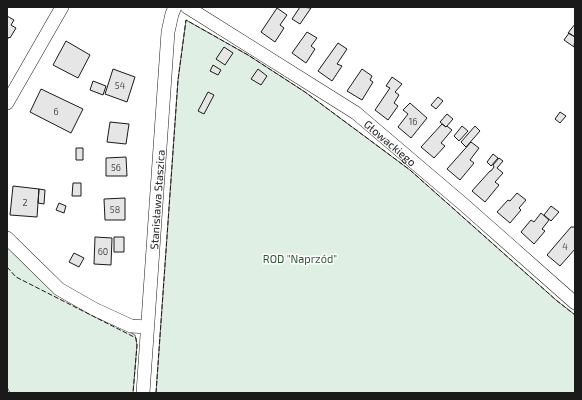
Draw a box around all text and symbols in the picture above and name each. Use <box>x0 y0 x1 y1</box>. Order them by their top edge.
house number: 54 <box>115 80 126 91</box>
house number: 6 <box>53 106 59 117</box>
house number: 16 <box>409 116 417 127</box>
street label: Głowackiego <box>362 117 419 168</box>
street label: Stanisława Staszica <box>146 149 166 250</box>
house number: 56 <box>111 162 121 173</box>
house number: 2 <box>22 197 28 208</box>
house number: 58 <box>110 204 120 215</box>
house number: 4 <box>562 241 568 252</box>
house number: 60 <box>98 246 108 257</box>
park label: ROD "Naprzód" <box>263 252 337 265</box>

